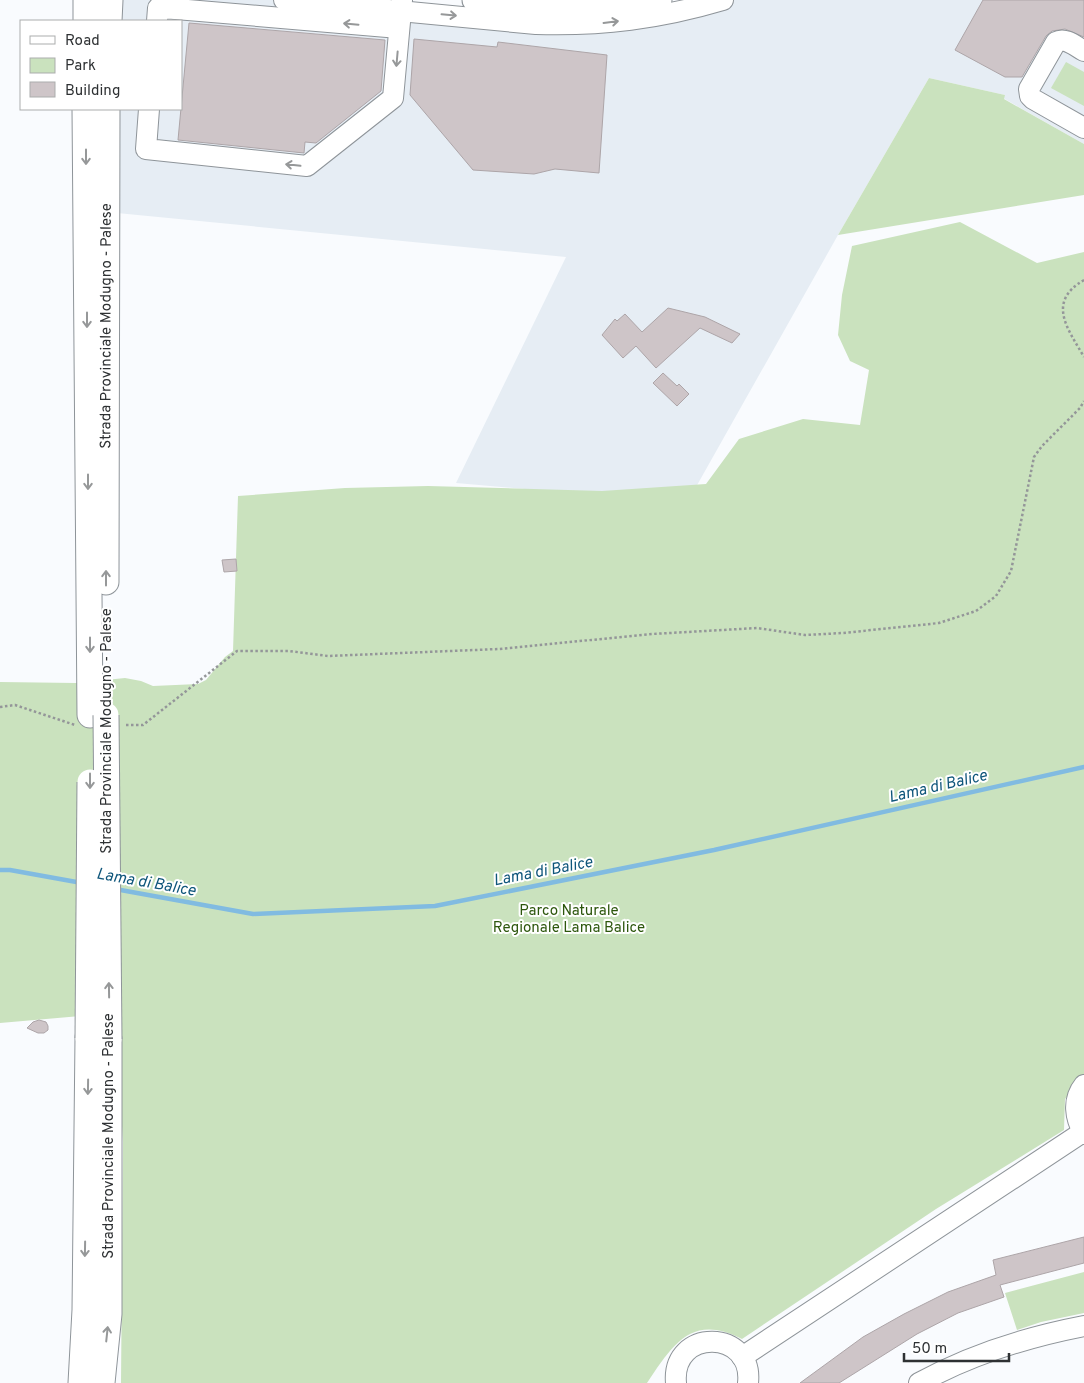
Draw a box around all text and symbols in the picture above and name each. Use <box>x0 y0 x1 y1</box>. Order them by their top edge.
one-way arrow <box>441 11 457 20</box>
one-way arrow <box>603 17 619 27</box>
legend <box>20 20 182 110</box>
one-way arrow <box>343 20 359 29</box>
text: Road <box>65 32 100 51</box>
one-way arrow <box>392 51 401 67</box>
text: Park <box>65 57 96 76</box>
text: Building <box>65 82 120 101</box>
one-way arrow <box>81 149 91 165</box>
one-way arrow <box>286 160 302 170</box>
street label: Strada Provinciale Modugno - Palese <box>97 203 116 449</box>
one-way arrow <box>82 312 92 328</box>
one-way arrow <box>83 474 93 490</box>
one-way arrow <box>101 571 111 587</box>
street label: Strada Provinciale Modugno - Palese <box>98 608 117 854</box>
one-way arrow <box>85 636 95 653</box>
water label: Lama di Balice <box>887 766 990 808</box>
one-way arrow <box>85 772 95 789</box>
water label: Lama di Balice <box>492 852 595 891</box>
water label: Lama di Balice <box>95 864 198 902</box>
park label: Parco Naturale Regionale Lama Balice <box>493 902 645 938</box>
one-way arrow <box>104 982 114 998</box>
street label: Strada Provinciale Modugno - Palese <box>100 1013 119 1259</box>
one-way arrow <box>83 1078 92 1094</box>
one-way arrow <box>80 1240 90 1257</box>
one-way arrow <box>102 1327 112 1343</box>
scale bar <box>904 1330 1009 1362</box>
text: 50 m <box>912 1340 947 1359</box>

